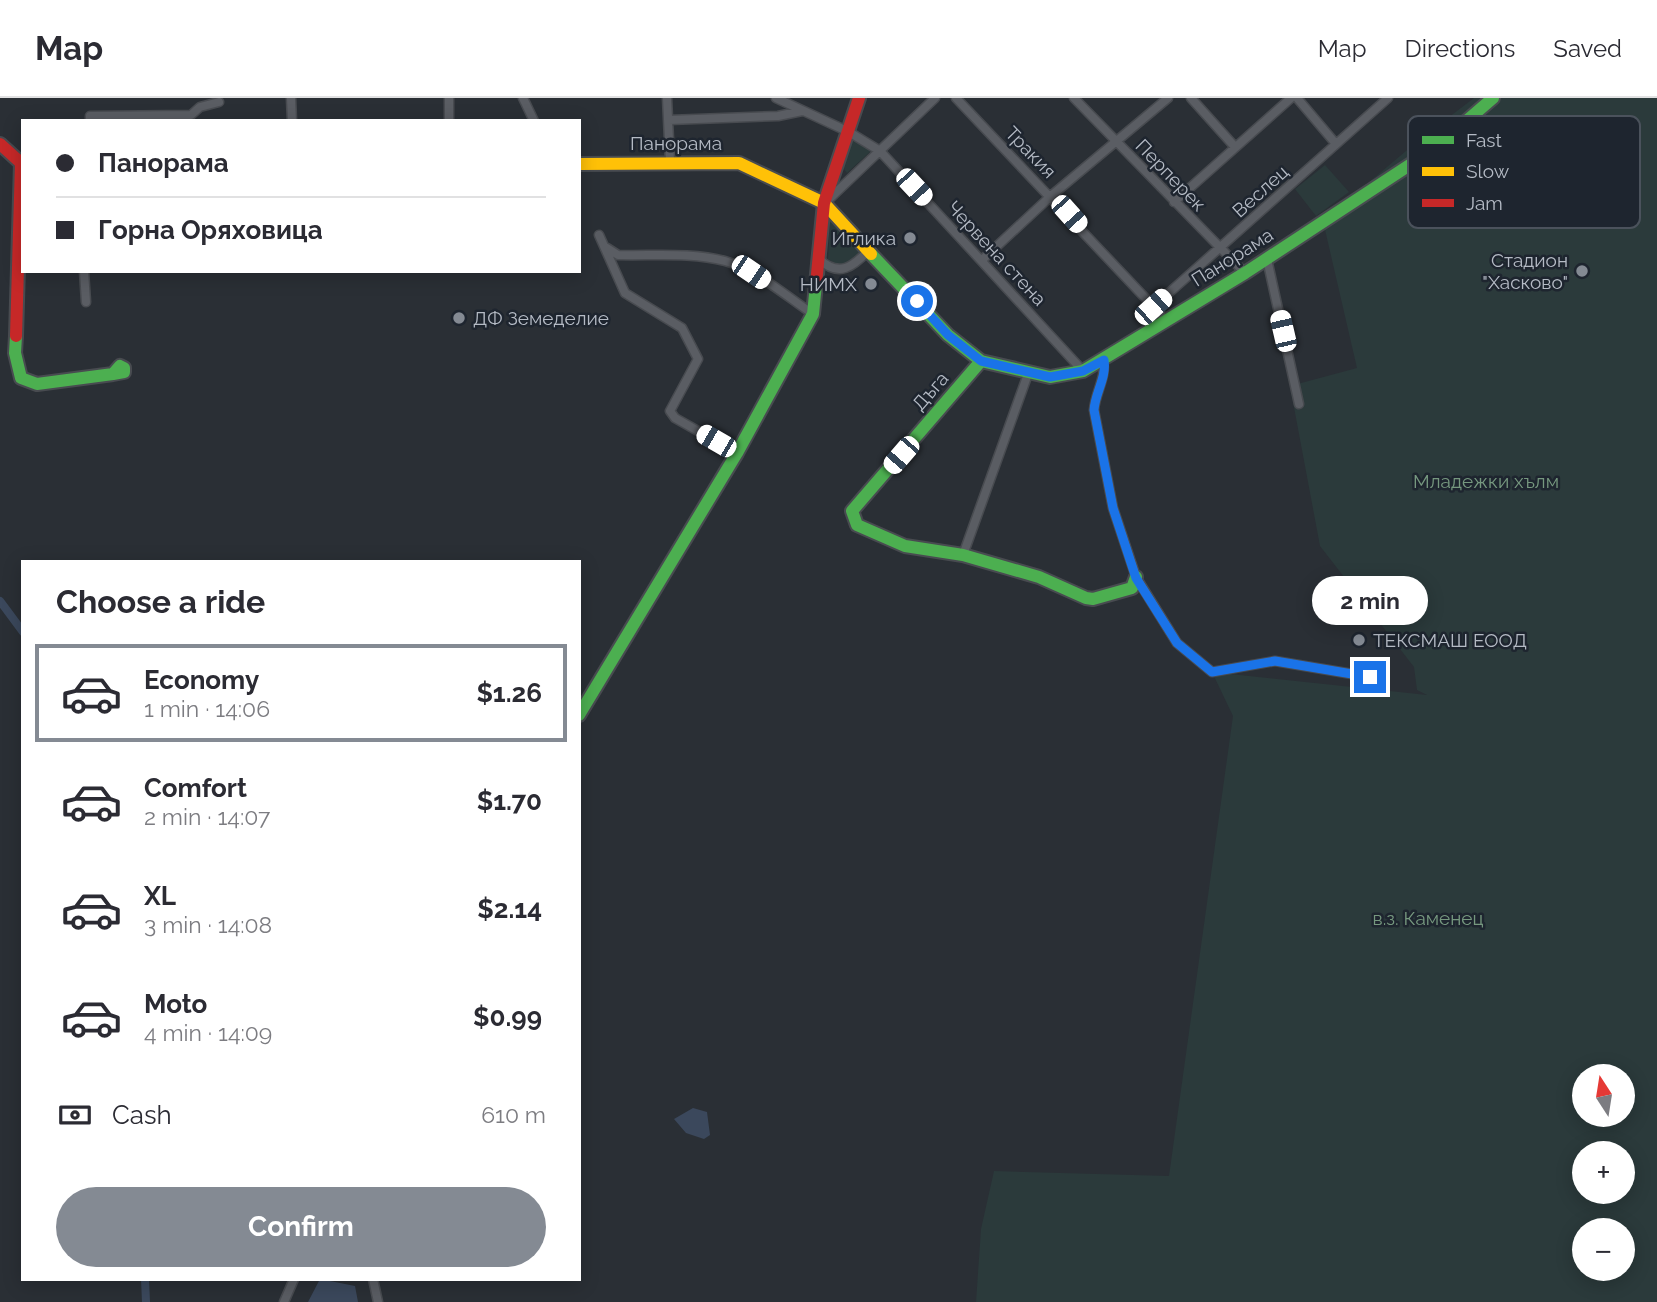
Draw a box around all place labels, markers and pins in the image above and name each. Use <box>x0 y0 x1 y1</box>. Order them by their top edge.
place label: Иглика <box>832 227 896 249</box>
marker: Иглика <box>902 230 918 246</box>
place label: Стадион "Хасково" <box>1482 249 1568 293</box>
marker: Стадион "Хасково" <box>1574 263 1590 279</box>
place label: НИМХ <box>800 273 857 295</box>
marker: НИМХ <box>863 276 879 292</box>
place label: ДФ Земеделие <box>473 307 609 329</box>
marker: ДФ Земеделие <box>451 310 467 326</box>
place label: ТЕКСМАШ ЕООД <box>1373 629 1527 651</box>
marker: ТЕКСМАШ ЕООД <box>1351 632 1367 648</box>

